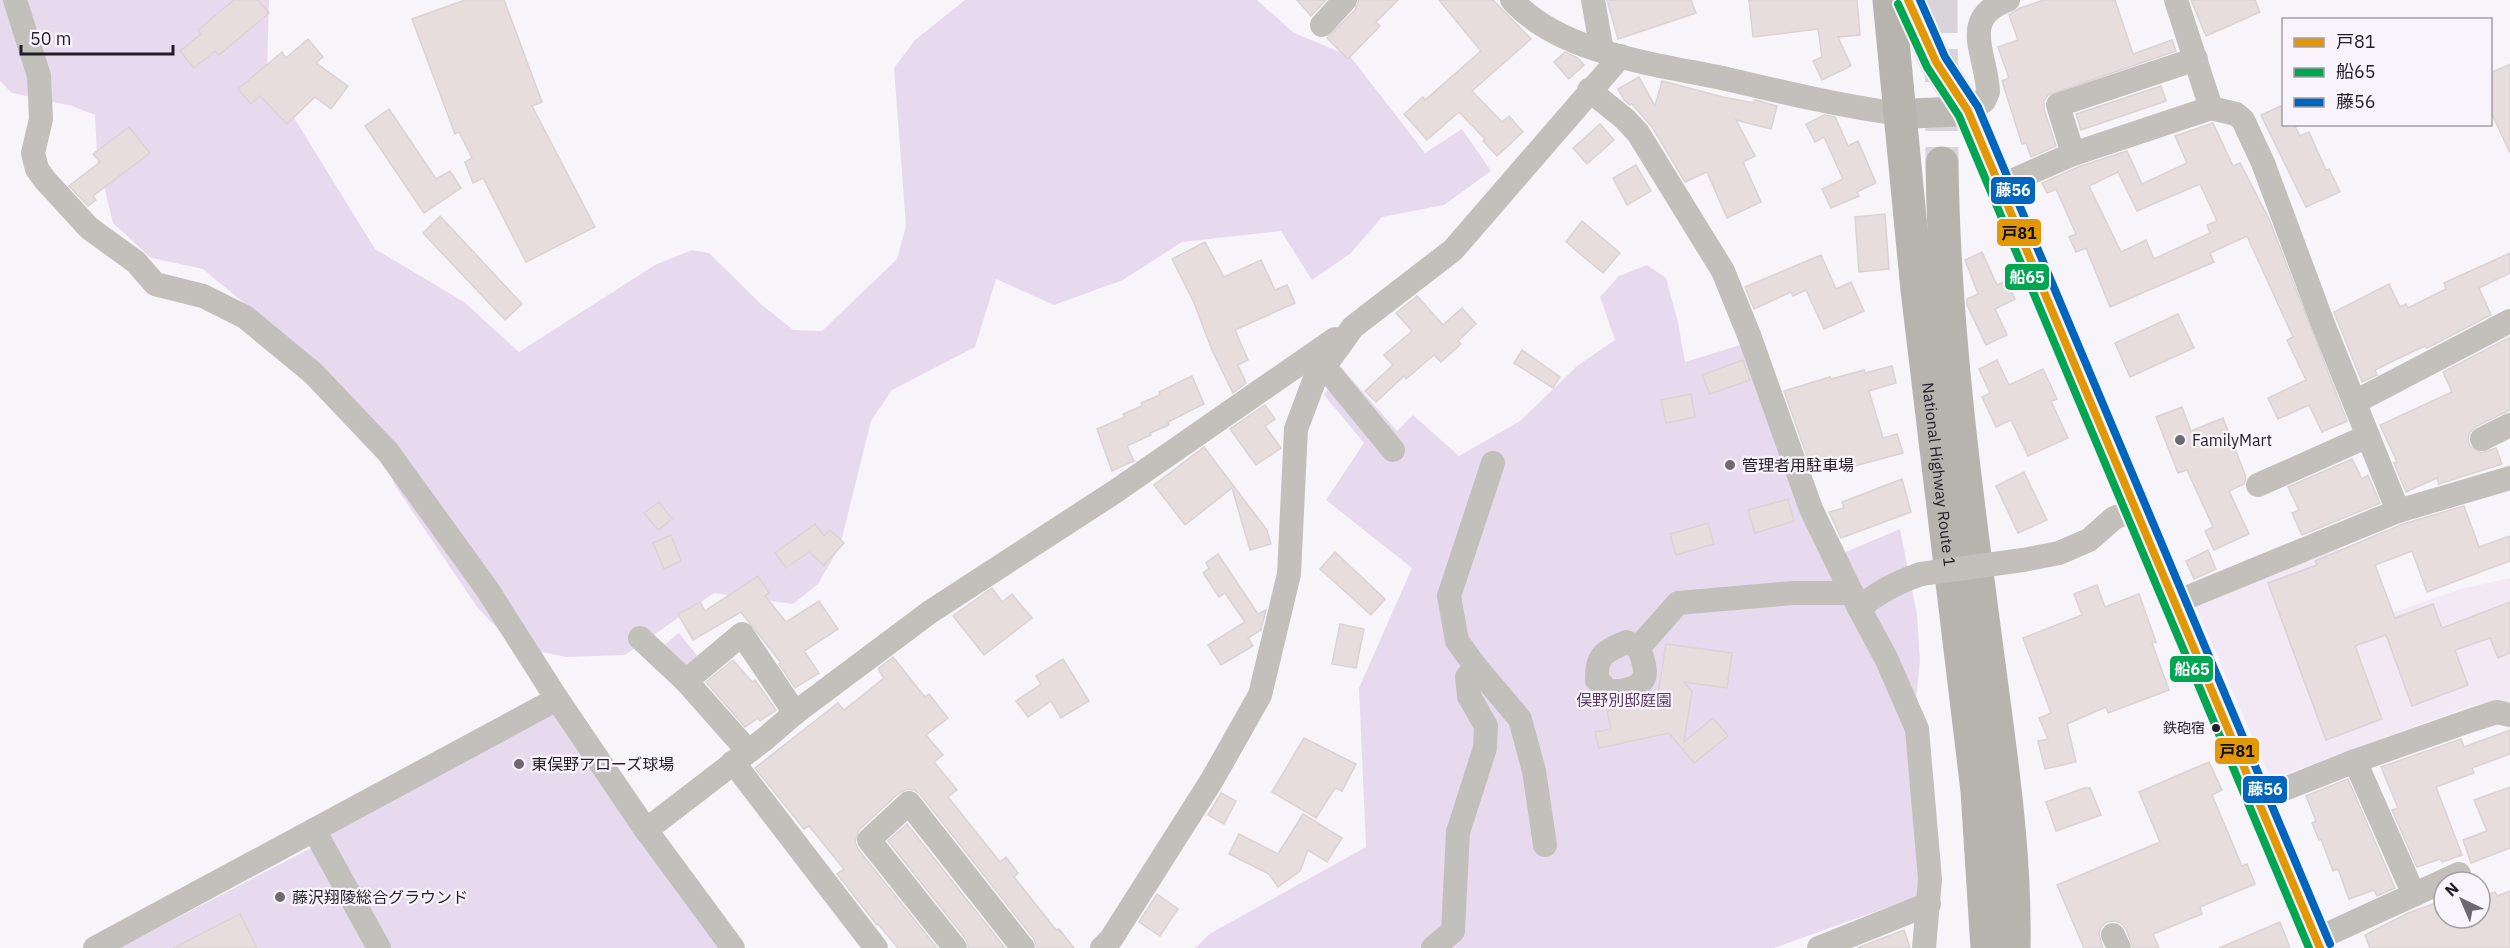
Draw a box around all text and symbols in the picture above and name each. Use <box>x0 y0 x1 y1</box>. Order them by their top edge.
scale bar <box>21 18 172 56</box>
legend <box>2282 18 2492 126</box>
text: 50 m <box>30 27 72 50</box>
text: 戸81 <box>2336 30 2376 53</box>
text: 船65 <box>2336 60 2376 83</box>
text: 藤56 <box>2336 90 2376 113</box>
line badge: 藤56 <box>1990 176 2036 205</box>
text: 藤56 <box>1995 180 2031 200</box>
line badge: 戸81 <box>1996 218 2042 247</box>
text: 戸81 <box>2001 223 2037 243</box>
line badge: 船65 <box>2004 263 2050 291</box>
text: 船65 <box>2009 267 2045 287</box>
street label: National Highway Route 1 <box>1918 381 1960 567</box>
place label: FamilyMart <box>2192 430 2272 450</box>
marker: FamilyMart <box>2173 433 2187 447</box>
place label: 管理者用駐車場 <box>1742 455 1854 475</box>
marker: 管理者用駐車場 <box>1723 458 1737 472</box>
line badge: 船65 <box>2169 655 2214 683</box>
text: 船65 <box>2174 659 2210 679</box>
park label: 俣野別邸庭園 <box>1576 690 1672 710</box>
place label: 鉄砲宿 <box>2163 719 2205 737</box>
marker: 鉄砲宿 <box>2210 722 2222 734</box>
line badge: 戸81 <box>2214 737 2260 765</box>
text: 戸81 <box>2219 741 2255 761</box>
place label: 東俣野アローズ球場 <box>531 754 674 774</box>
marker: 東俣野アローズ球場 <box>512 757 526 771</box>
line badge: 藤56 <box>2242 775 2288 804</box>
text: 藤56 <box>2247 779 2283 799</box>
north arrow <box>2432 870 2492 930</box>
text: N <box>2440 878 2463 900</box>
place label: 藤沢翔陵総合グラウンド <box>292 887 468 907</box>
marker: 藤沢翔陵総合グラウンド <box>273 890 287 904</box>

